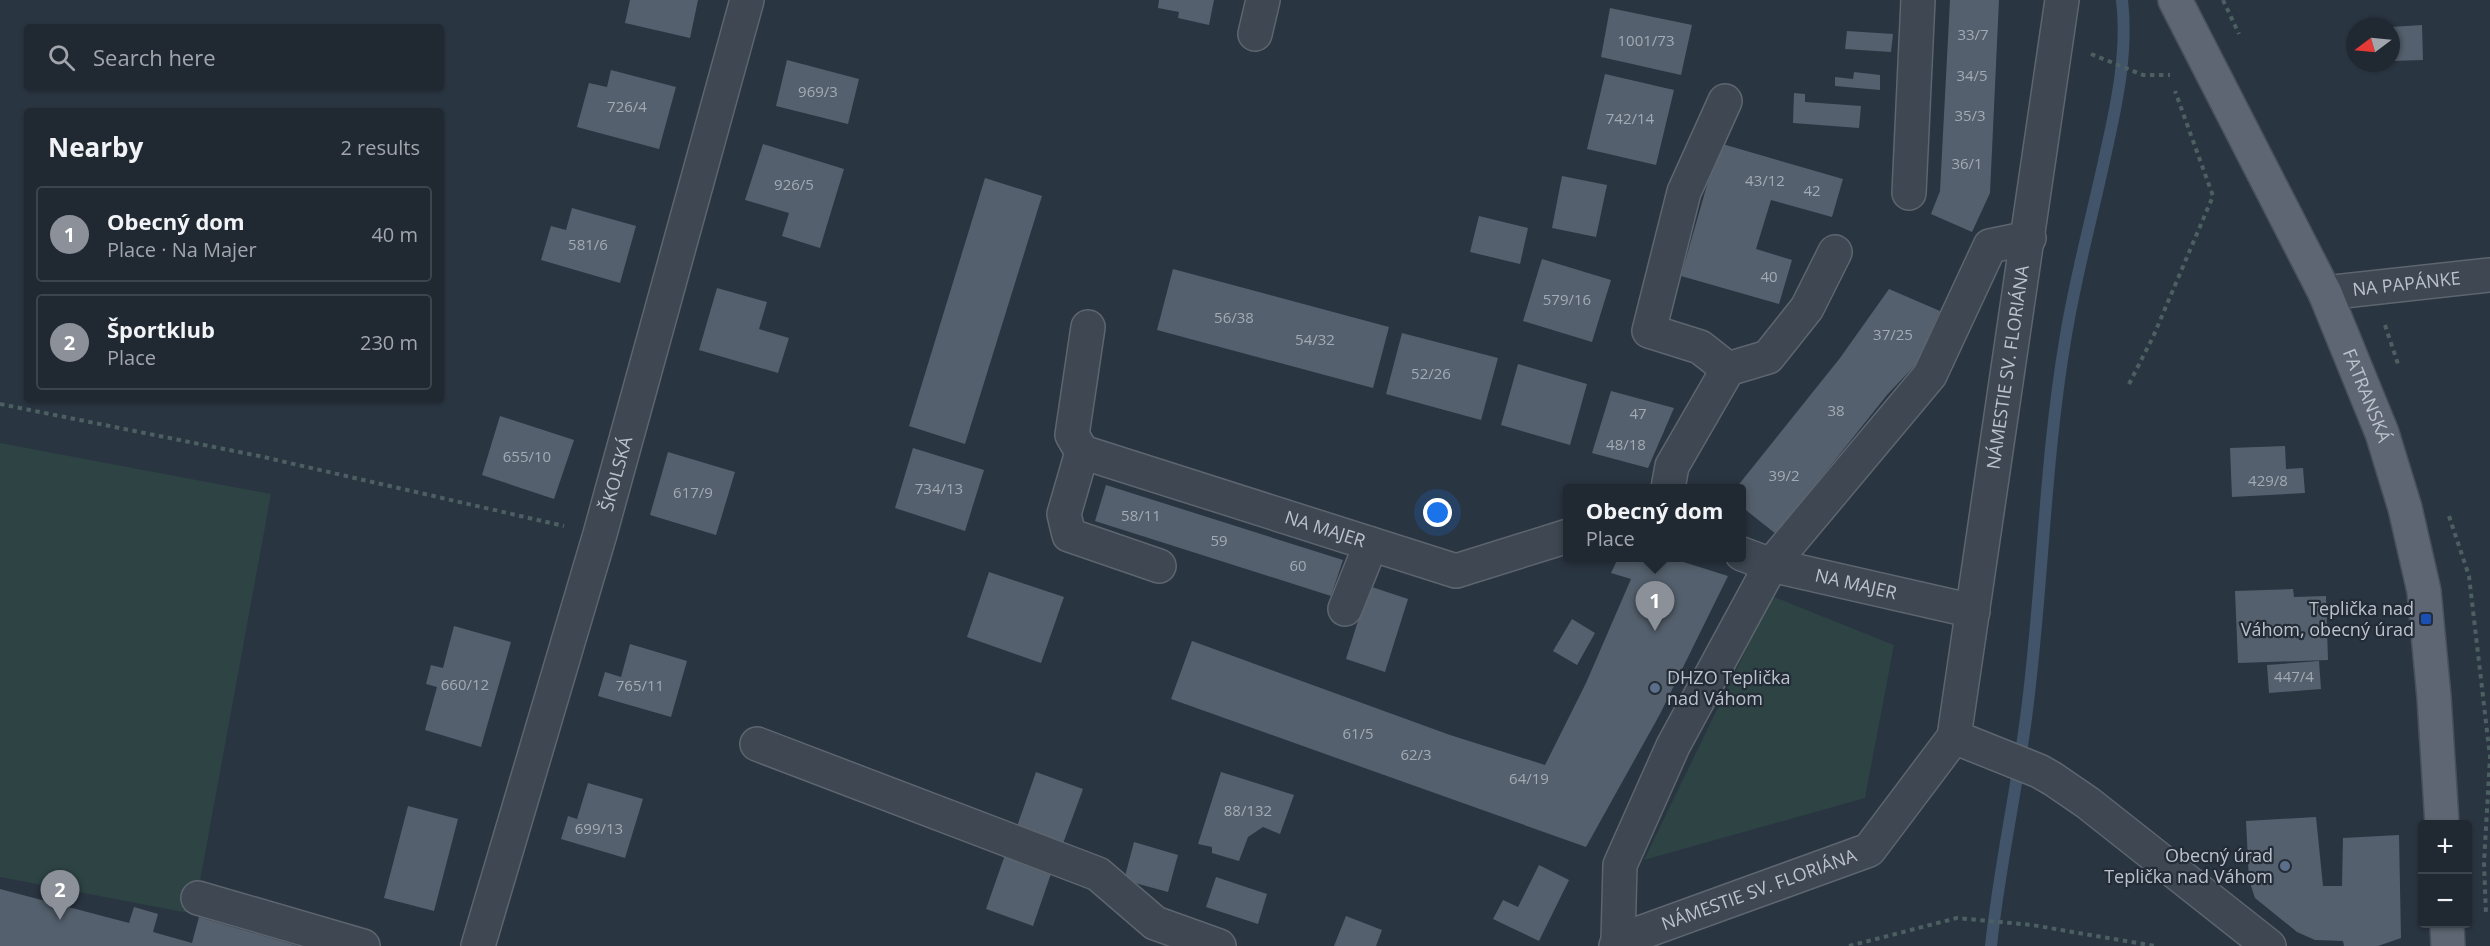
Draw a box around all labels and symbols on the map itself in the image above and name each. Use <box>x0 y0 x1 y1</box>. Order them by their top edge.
north arrow <box>2346 18 2400 72</box>
house number: 33/7 <box>1957 24 1989 44</box>
house number: 1001/73 <box>1618 30 1674 50</box>
house number: 34/5 <box>1956 65 1988 85</box>
house number: 969/3 <box>798 81 838 101</box>
house number: 726/4 <box>607 96 647 116</box>
house number: 35/3 <box>1954 105 1986 125</box>
house number: 742/14 <box>1606 108 1655 128</box>
house number: 36/1 <box>1951 153 1983 173</box>
house number: 43/12 <box>1745 170 1785 190</box>
house number: 926/5 <box>774 174 814 194</box>
house number: 42 <box>1803 180 1821 200</box>
house number: 581/6 <box>568 234 608 254</box>
street label: NÁMESTIE SV. FLORIÁNA <box>1980 263 2034 471</box>
street label: NA PAPÁNKE <box>2351 265 2462 301</box>
house number: 40 <box>1760 266 1778 286</box>
house number: 579/16 <box>1543 289 1591 309</box>
house number: 56/38 <box>1214 307 1254 327</box>
house number: 37/25 <box>1873 324 1913 344</box>
house number: 54/32 <box>1295 329 1335 349</box>
street label: FATRANSKÁ <box>2338 345 2397 446</box>
house number: 52/26 <box>1411 363 1451 383</box>
house number: 38 <box>1827 400 1845 420</box>
house number: 47 <box>1629 403 1647 423</box>
street label: ŠKOLSKÁ <box>594 433 637 514</box>
house number: 48/18 <box>1606 434 1646 454</box>
house number: 655/10 <box>503 446 551 466</box>
house number: 39/2 <box>1768 465 1800 485</box>
house number: 429/8 <box>2248 470 2288 490</box>
house number: 734/13 <box>915 478 963 498</box>
house number: 617/9 <box>673 482 713 502</box>
your location <box>1423 498 1452 527</box>
street label: NA MAJER <box>1282 504 1369 552</box>
house number: 58/11 <box>1121 505 1161 525</box>
house number: 59 <box>1210 530 1228 550</box>
house number: 60 <box>1289 555 1307 575</box>
street label: NA MAJER <box>1813 562 1899 604</box>
pin: 1 <box>1636 582 1674 631</box>
place label: Teplička nad Váhom, obecný úrad <box>2241 596 2414 641</box>
marker: Teplička nad Váhom, obecný úrad <box>2419 612 2433 626</box>
place label: DHZO Teplička nad Váhom <box>1667 665 1791 710</box>
house number: 447/4 <box>2274 666 2314 686</box>
house number: 660/12 <box>441 674 489 694</box>
house number: 765/11 <box>616 675 664 695</box>
marker: DHZO Teplička nad Váhom <box>1648 681 1662 695</box>
house number: 61/5 <box>1342 723 1374 743</box>
house number: 62/3 <box>1400 744 1432 764</box>
house number: 64/19 <box>1509 768 1549 788</box>
house number: 88/132 <box>1224 800 1272 820</box>
house number: 699/13 <box>575 818 623 838</box>
street label: NÁMESTIE SV. FLORIÁNA <box>1658 842 1860 935</box>
place label: Obecný úrad Teplička nad Váhom <box>2104 843 2273 888</box>
marker: Obecný úrad Teplička nad Váhom <box>2278 859 2292 873</box>
pin: 2 <box>40 870 80 920</box>

